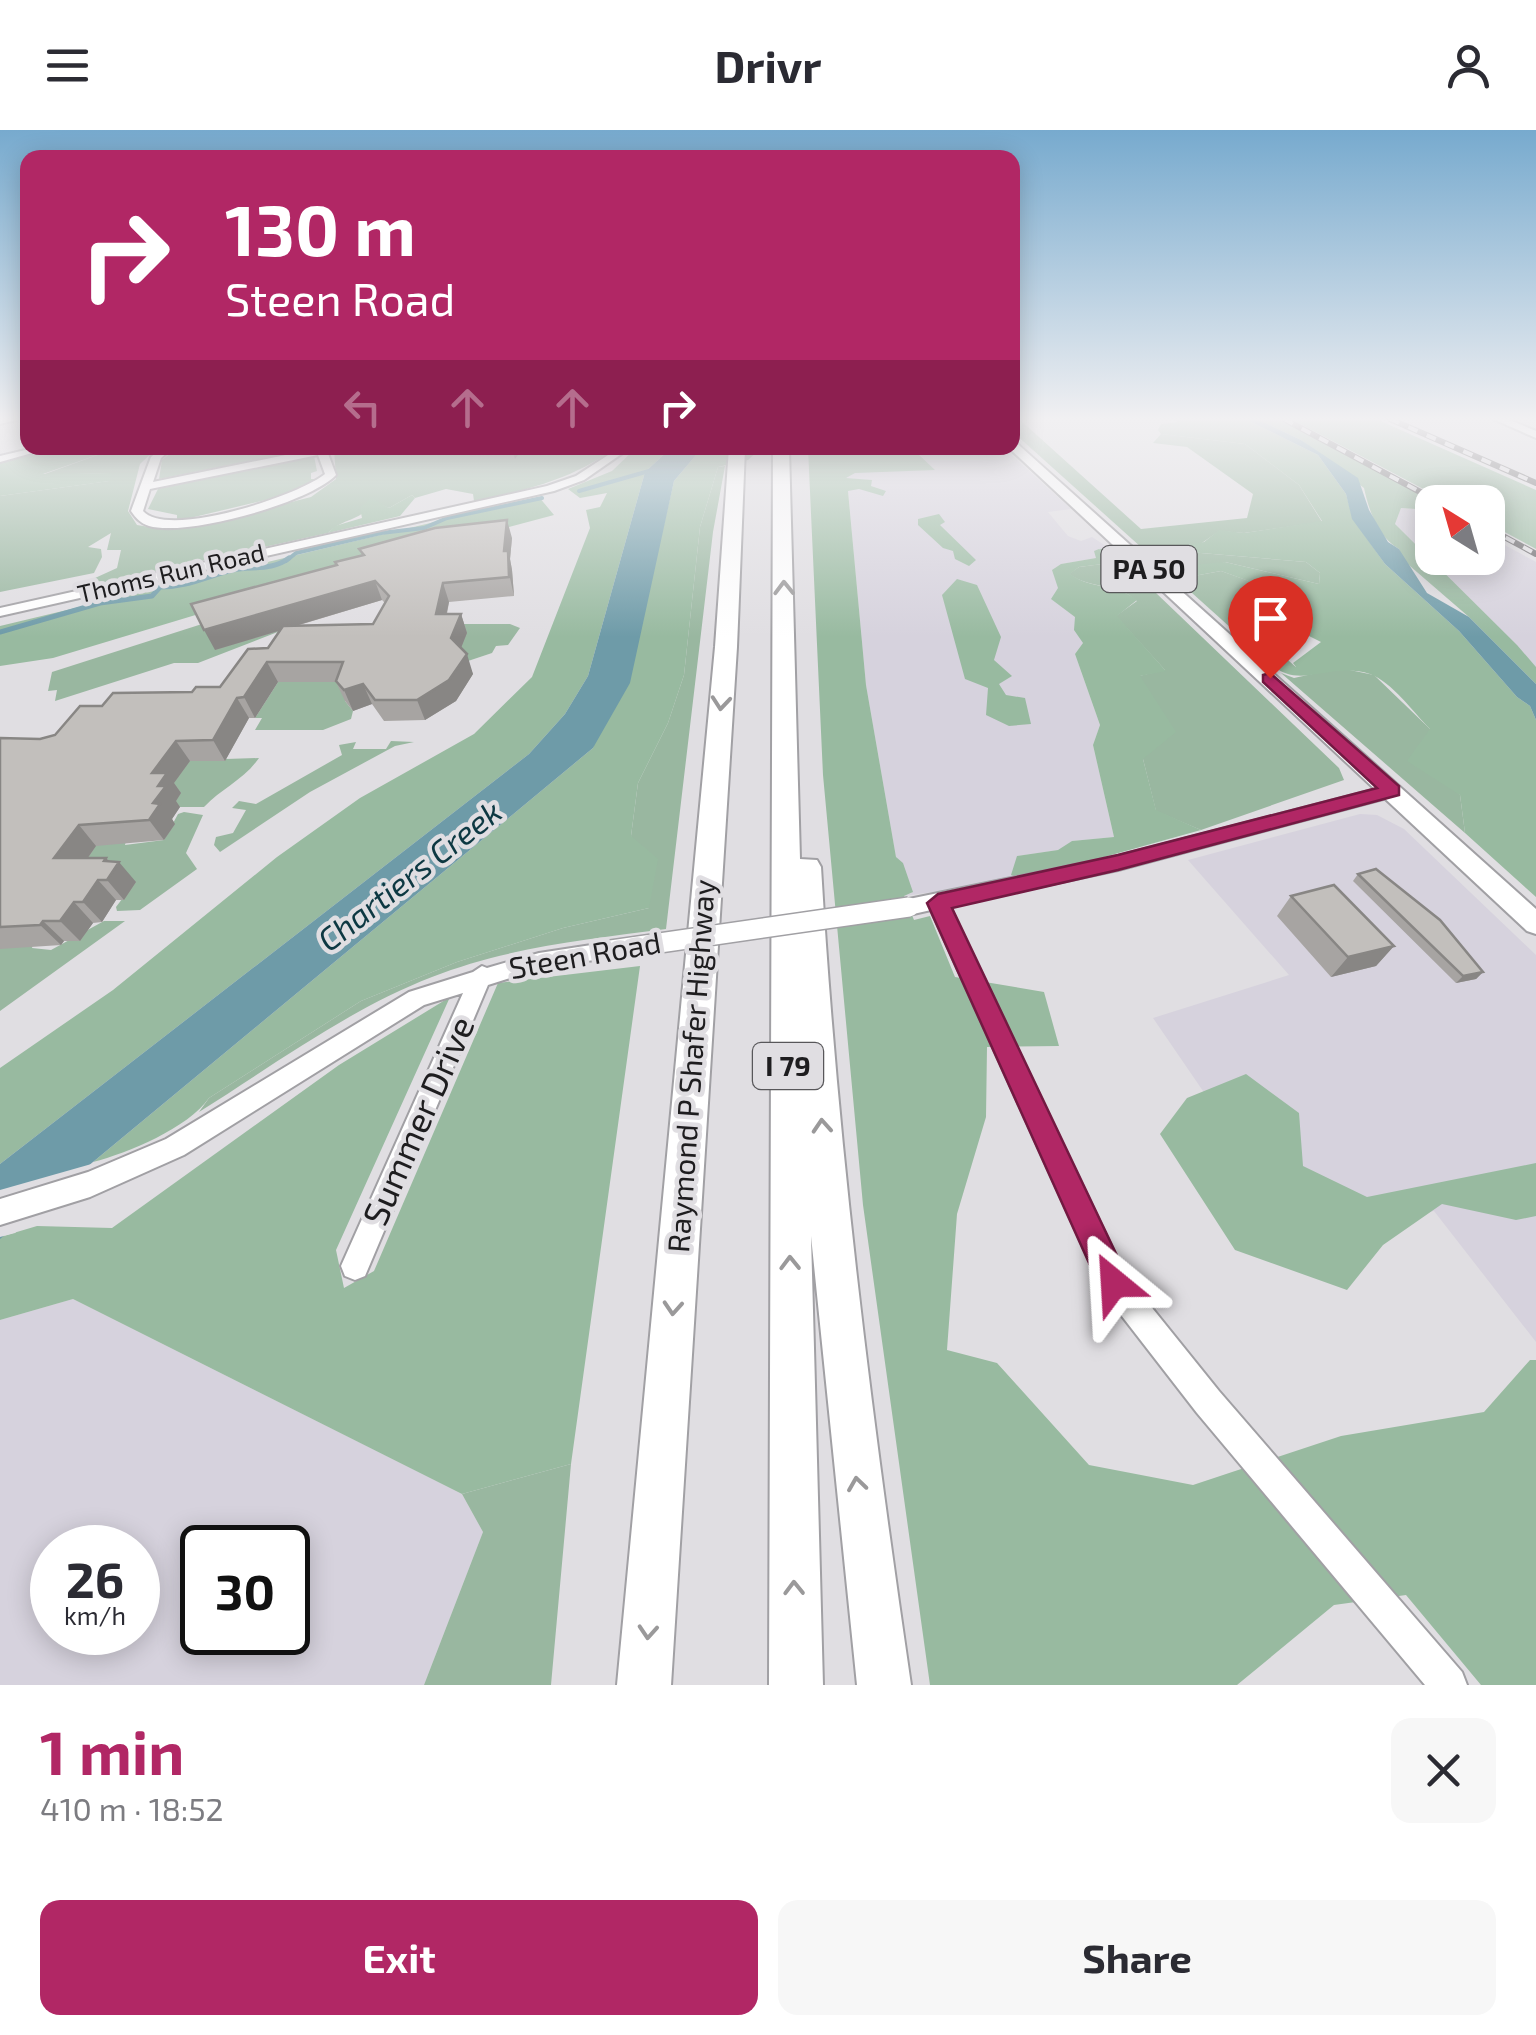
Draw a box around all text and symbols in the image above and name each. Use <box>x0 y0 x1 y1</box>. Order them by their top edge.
icon: menu <box>40 38 95 93</box>
text: Drivr <box>714 38 822 92</box>
icon: person <box>1441 38 1496 93</box>
text: 130 m <box>225 186 416 270</box>
icon: right <box>60 190 190 320</box>
text: Steen Road <box>225 271 455 325</box>
icon: left <box>335 380 390 435</box>
icon: ahead <box>440 380 495 435</box>
icon: ahead <box>545 380 600 435</box>
icon: right <box>650 380 705 435</box>
north arrow <box>1415 485 1505 575</box>
map controls <box>1415 485 1505 575</box>
street label: Thoms Run Road <box>74 536 267 608</box>
road number: PA 50 <box>1102 546 1196 592</box>
pin <box>1228 576 1313 679</box>
one-way arrow <box>773 579 794 595</box>
icon: arrive <box>1243 591 1298 646</box>
one-way arrow <box>711 695 733 711</box>
water label: Chartiers Creek <box>309 791 508 958</box>
street label: Raymond P Shafer Highway <box>659 878 721 1254</box>
street label: Steen Road <box>506 923 663 985</box>
street label: Summer Drive <box>352 1009 482 1231</box>
road number: I 79 <box>753 1043 823 1089</box>
one-way arrow <box>812 1118 833 1134</box>
position arrow <box>1062 1231 1166 1335</box>
one-way arrow <box>780 1254 801 1270</box>
one-way arrow <box>663 1301 684 1317</box>
one-way arrow <box>847 1476 868 1492</box>
speed limit sign: 30 <box>180 1525 310 1655</box>
text: 26 <box>66 1548 124 1608</box>
one-way arrow <box>784 1579 805 1595</box>
text: km/h <box>64 1600 126 1630</box>
one-way arrow <box>638 1625 660 1641</box>
text: 1 min <box>40 1715 184 1787</box>
button: close <box>1391 1718 1496 1823</box>
text: 410 m · 18:52 <box>40 1789 224 1827</box>
button: Exit <box>40 1900 758 2015</box>
button: Share <box>778 1900 1496 2015</box>

